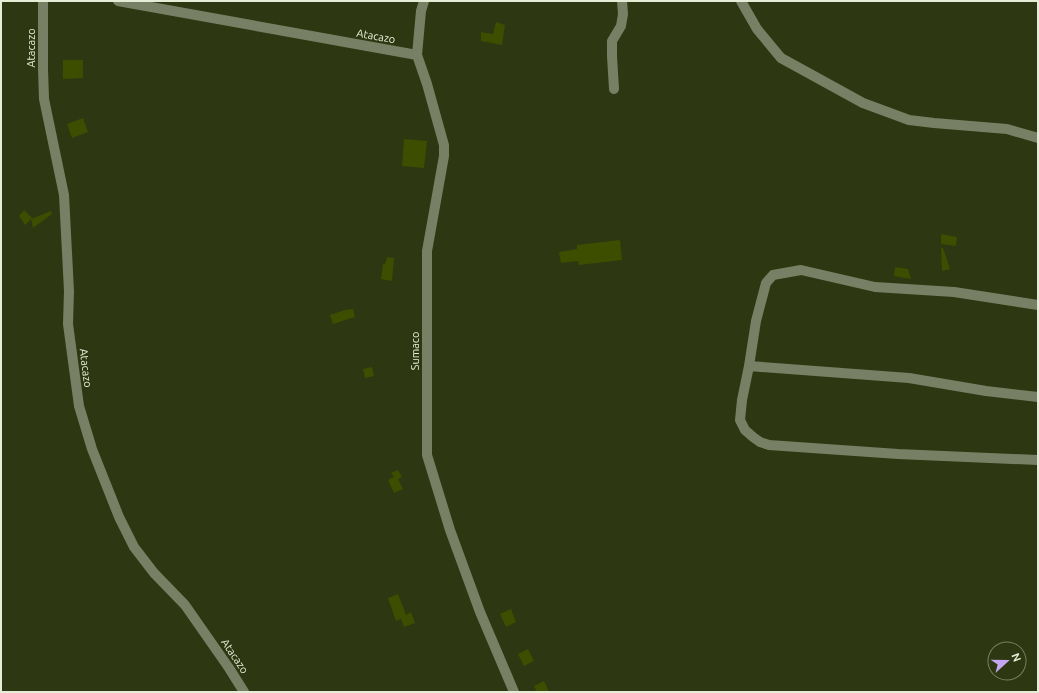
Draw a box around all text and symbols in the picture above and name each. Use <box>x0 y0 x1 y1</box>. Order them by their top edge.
street label: Atacazo <box>356 27 396 45</box>
street label: Atacazo <box>25 28 37 68</box>
street label: Sumaco <box>409 332 421 370</box>
street label: Atacazo <box>78 348 94 388</box>
street label: Atacazo <box>219 636 251 676</box>
north arrow <box>987 641 1027 681</box>
text: N <box>1009 651 1023 663</box>

